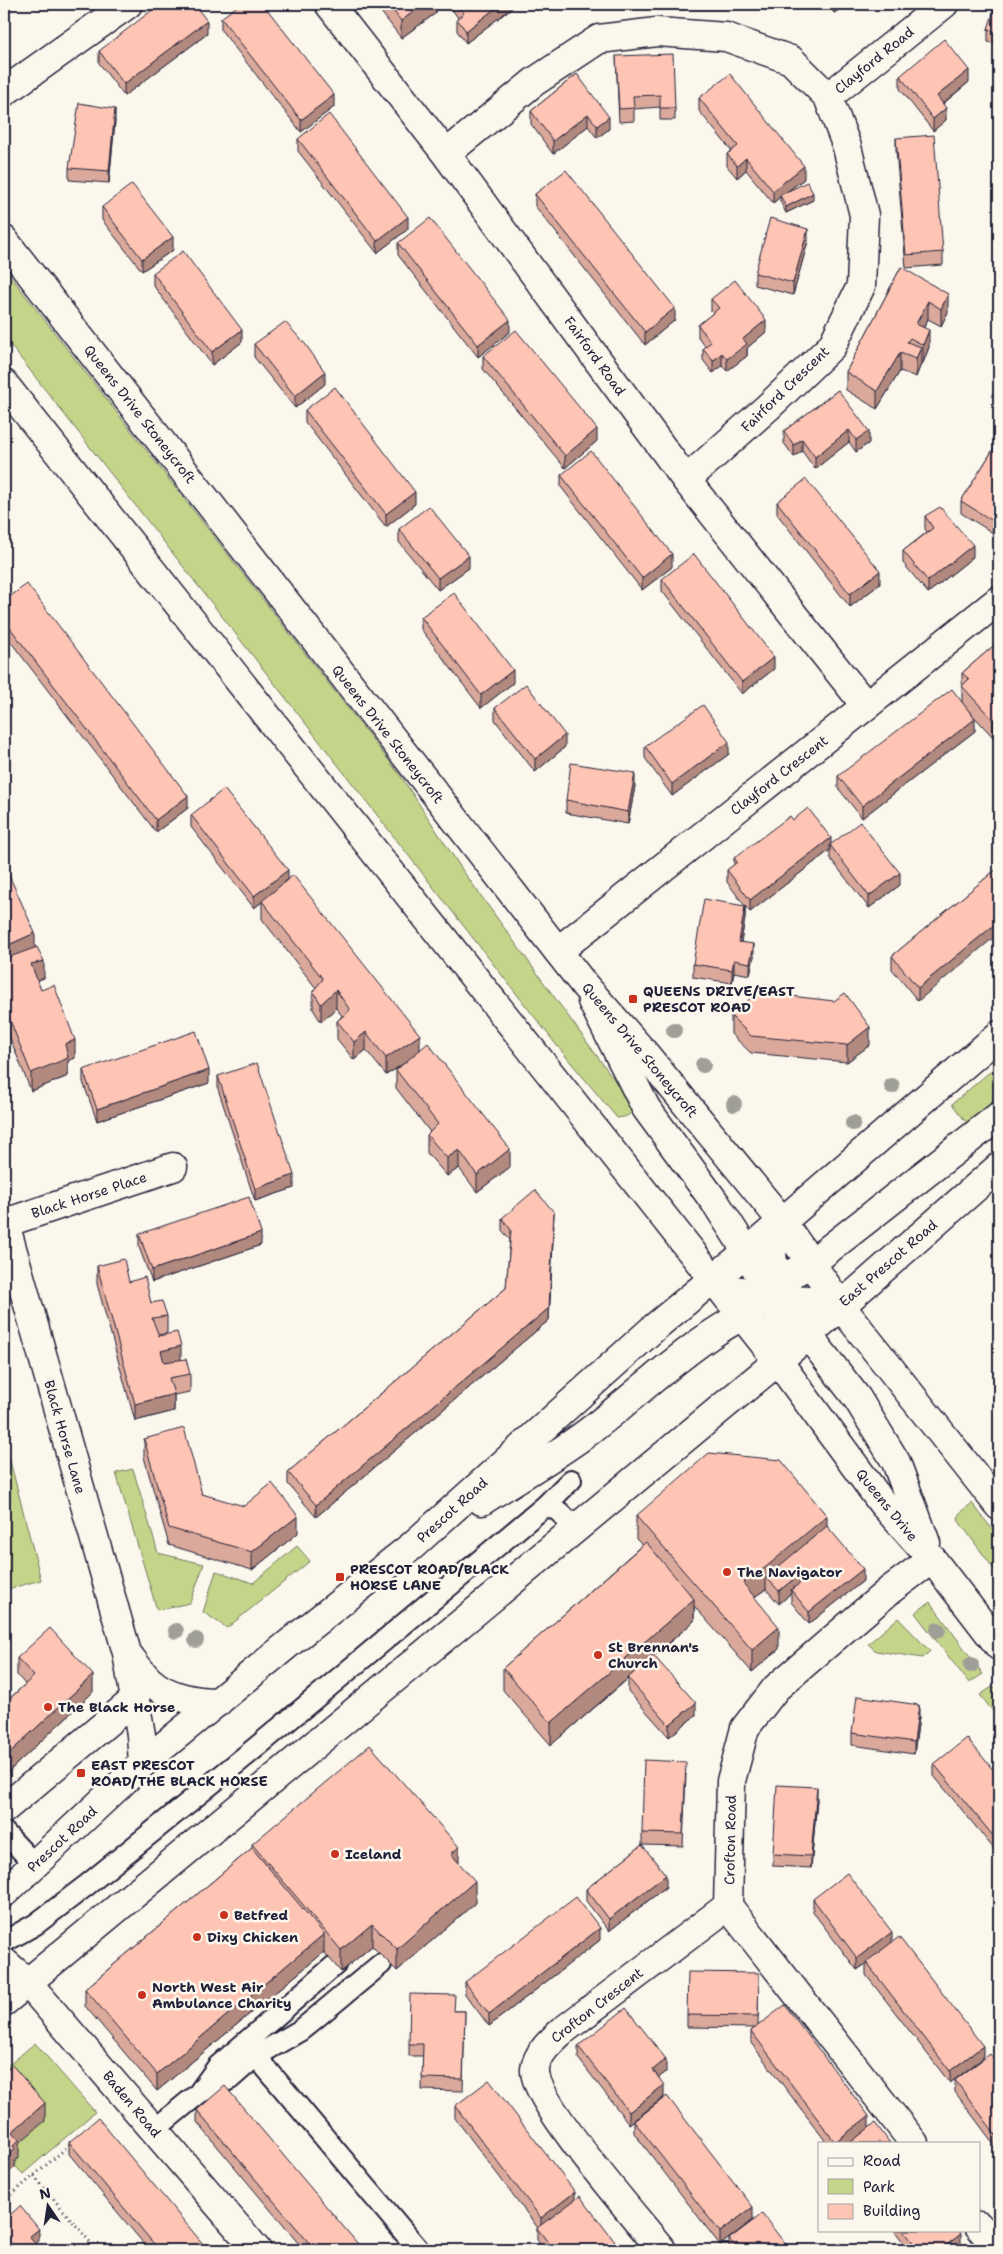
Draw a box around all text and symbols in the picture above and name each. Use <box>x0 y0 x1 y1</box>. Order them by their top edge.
street label: Clayford Road <box>831 22 917 97</box>
street label: Fairford Road <box>560 313 630 399</box>
street label: Queens Drive Stoneycroft <box>80 341 200 487</box>
street label: Fairford Crescent <box>737 342 833 436</box>
street label: Queens Drive Stoneycroft <box>328 661 448 807</box>
street label: Clayford Crescent <box>726 731 832 819</box>
street label: Queens Drive Stoneycroft <box>578 979 702 1121</box>
place label: QUEENS DRIVE/EAST PRESCOT ROAD <box>643 982 795 1016</box>
marker: QUEENS DRIVE/EAST PRESCOT ROAD <box>627 993 639 1005</box>
street label: Black Horse Place <box>29 1168 149 1222</box>
street label: East Prescot Road <box>835 1215 941 1310</box>
street label: Black Horse Lane <box>40 1378 90 1496</box>
street label: Queens Drive <box>852 1465 922 1545</box>
street label: Prescot Road <box>413 1473 491 1547</box>
place label: PRESCOT ROAD/BLACK HORSE LANE <box>350 1560 509 1594</box>
place label: The Navigator <box>737 1563 843 1581</box>
marker: The Navigator <box>721 1566 733 1578</box>
marker: PRESCOT ROAD/BLACK HORSE LANE <box>334 1571 346 1583</box>
place label: St Brennan's Church <box>608 1638 699 1672</box>
marker: St Brennan's Church <box>592 1649 604 1661</box>
place label: The Black Horse <box>58 1698 175 1716</box>
marker: The Black Horse <box>42 1701 54 1713</box>
place label: EAST PRESCOT ROAD/THE BLACK HORSE <box>91 1756 268 1790</box>
marker: EAST PRESCOT ROAD/THE BLACK HORSE <box>75 1767 87 1779</box>
street label: Crofton Road <box>720 1795 740 1885</box>
street label: Prescot Road <box>23 1802 101 1876</box>
place label: Iceland <box>345 1845 402 1863</box>
marker: Iceland <box>329 1848 341 1860</box>
place label: Betfred <box>234 1906 289 1924</box>
marker: Betfred <box>218 1909 230 1921</box>
place label: Dixy Chicken <box>207 1928 298 1946</box>
marker: Dixy Chicken <box>191 1931 203 1943</box>
street label: Crofton Crescent <box>547 1963 647 2047</box>
place label: North West Air Ambulance Charity <box>152 1978 292 2012</box>
marker: North West Air Ambulance Charity <box>136 1989 148 2001</box>
street label: Baden Road <box>99 2067 165 2141</box>
legend <box>818 2142 980 2232</box>
text: Road <box>863 2151 901 2171</box>
text: Park <box>863 2177 895 2197</box>
north arrow <box>22 2182 72 2232</box>
text: N <box>38 2183 53 2203</box>
text: Building <box>863 2201 920 2221</box>

